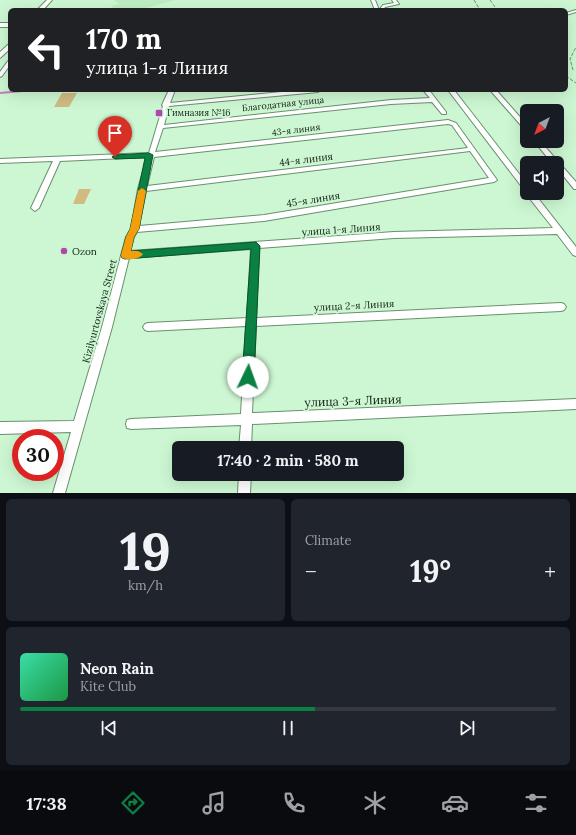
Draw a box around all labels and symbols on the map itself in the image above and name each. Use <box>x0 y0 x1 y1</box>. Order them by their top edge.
street label: Благодатная улица <box>241 94 325 113</box>
north arrow <box>520 104 564 148</box>
place label: Гимназия №16 <box>167 107 230 118</box>
marker: Гимназия №16 <box>154 108 164 118</box>
pin <box>98 116 132 157</box>
street label: 43-я линия <box>271 121 321 138</box>
street label: 44-я линия <box>279 150 334 169</box>
street label: 45-я линия <box>285 189 341 210</box>
street label: улица 1-я Линия <box>301 220 381 239</box>
place label: Ozon <box>72 245 97 258</box>
marker: Ozon <box>59 246 69 256</box>
street label: Kizilyurtovskaya Street <box>79 258 120 365</box>
street label: улица 2-я Линия <box>313 297 395 314</box>
position arrow <box>227 356 269 398</box>
street label: улица 3-я Линия <box>304 391 402 410</box>
speed limit sign: 30 <box>12 429 64 481</box>

